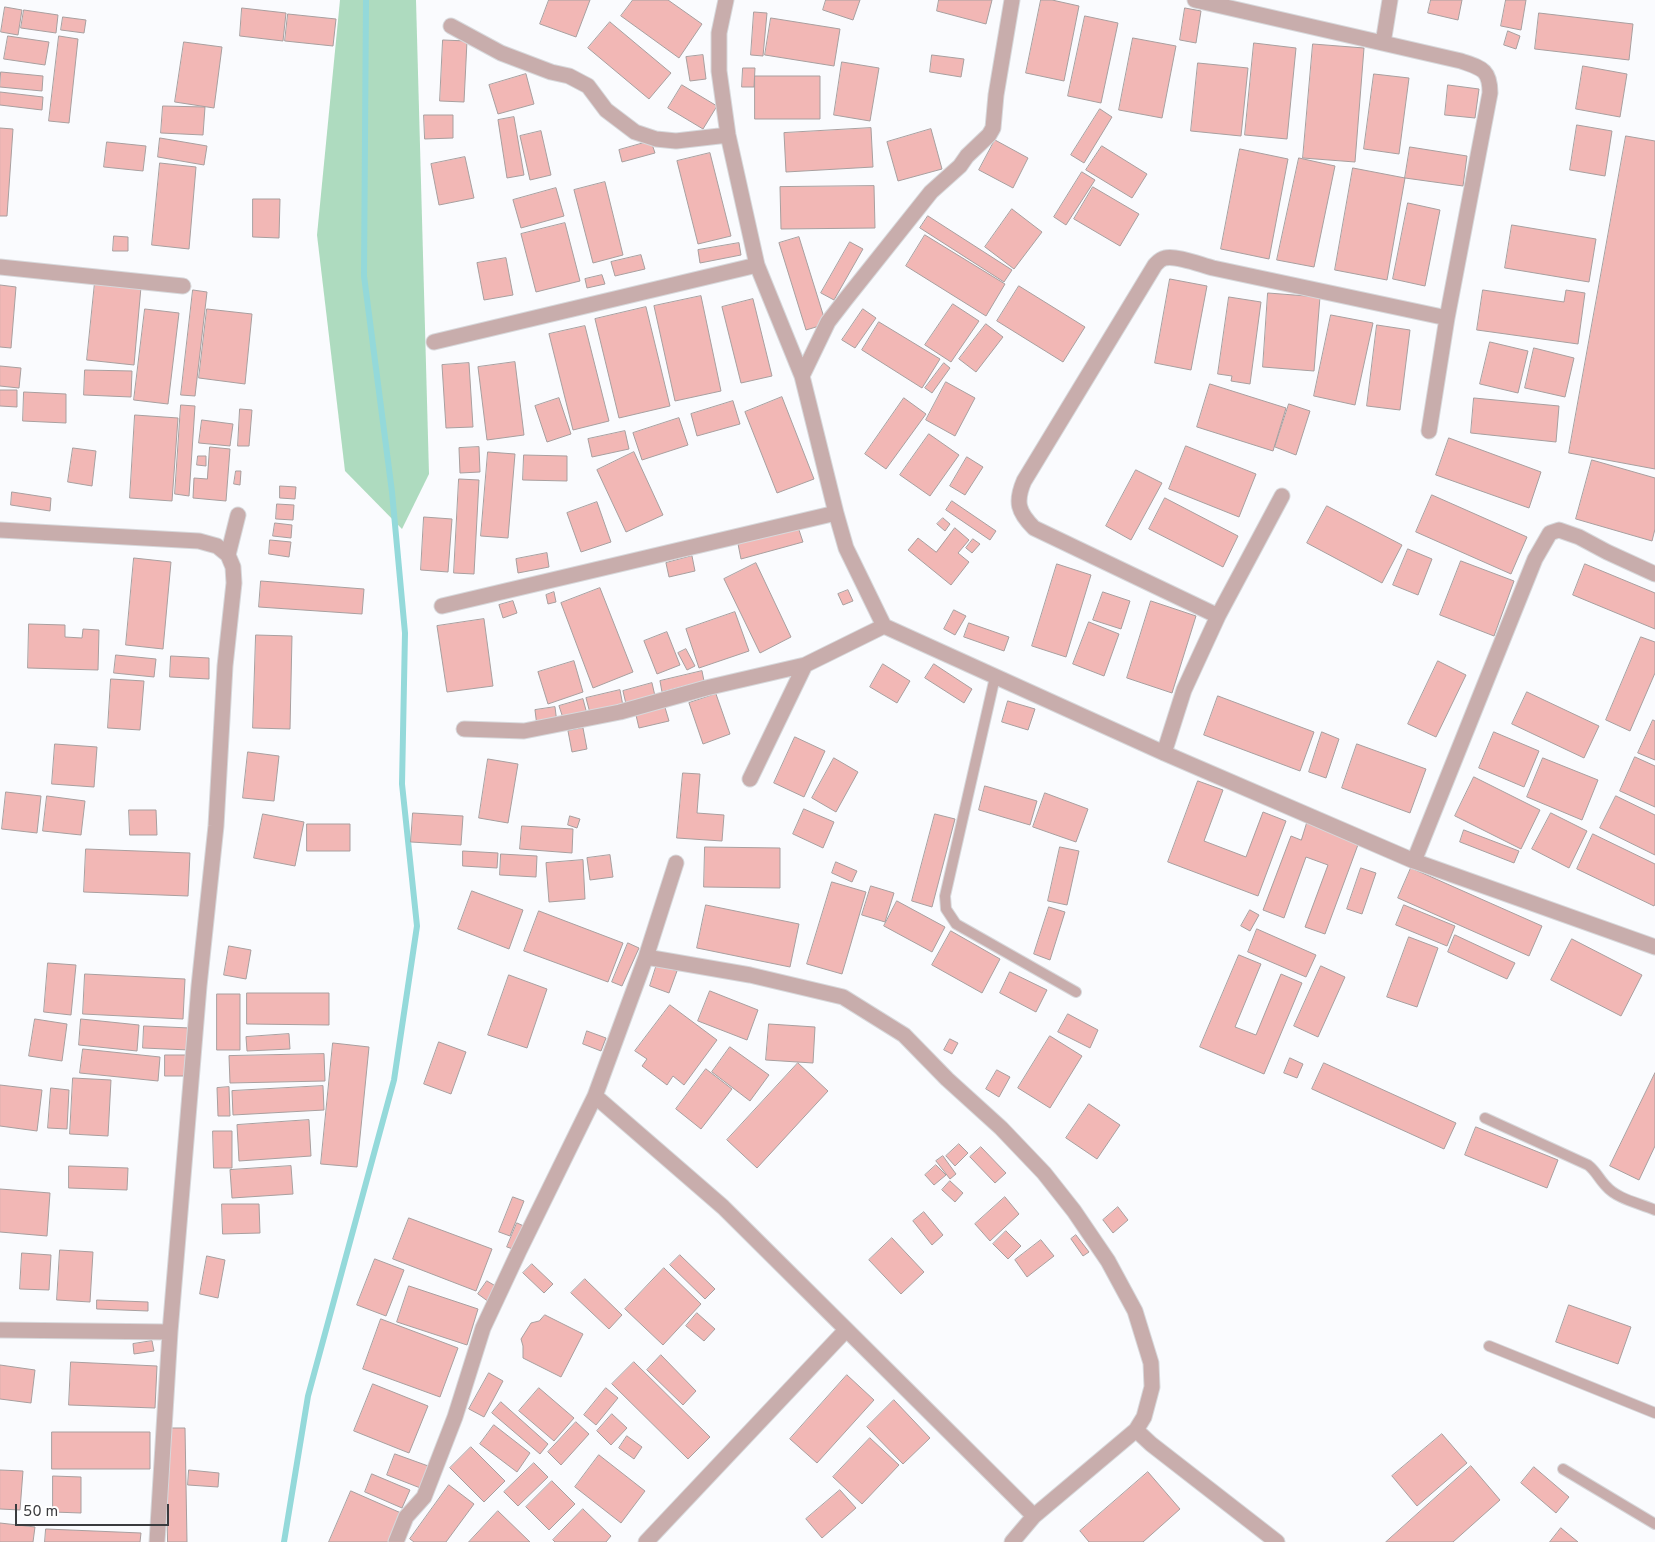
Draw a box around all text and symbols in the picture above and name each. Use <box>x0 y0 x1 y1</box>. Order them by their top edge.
scale bar <box>18 1494 171 1526</box>
text: 50 m <box>23 1503 58 1522</box>

